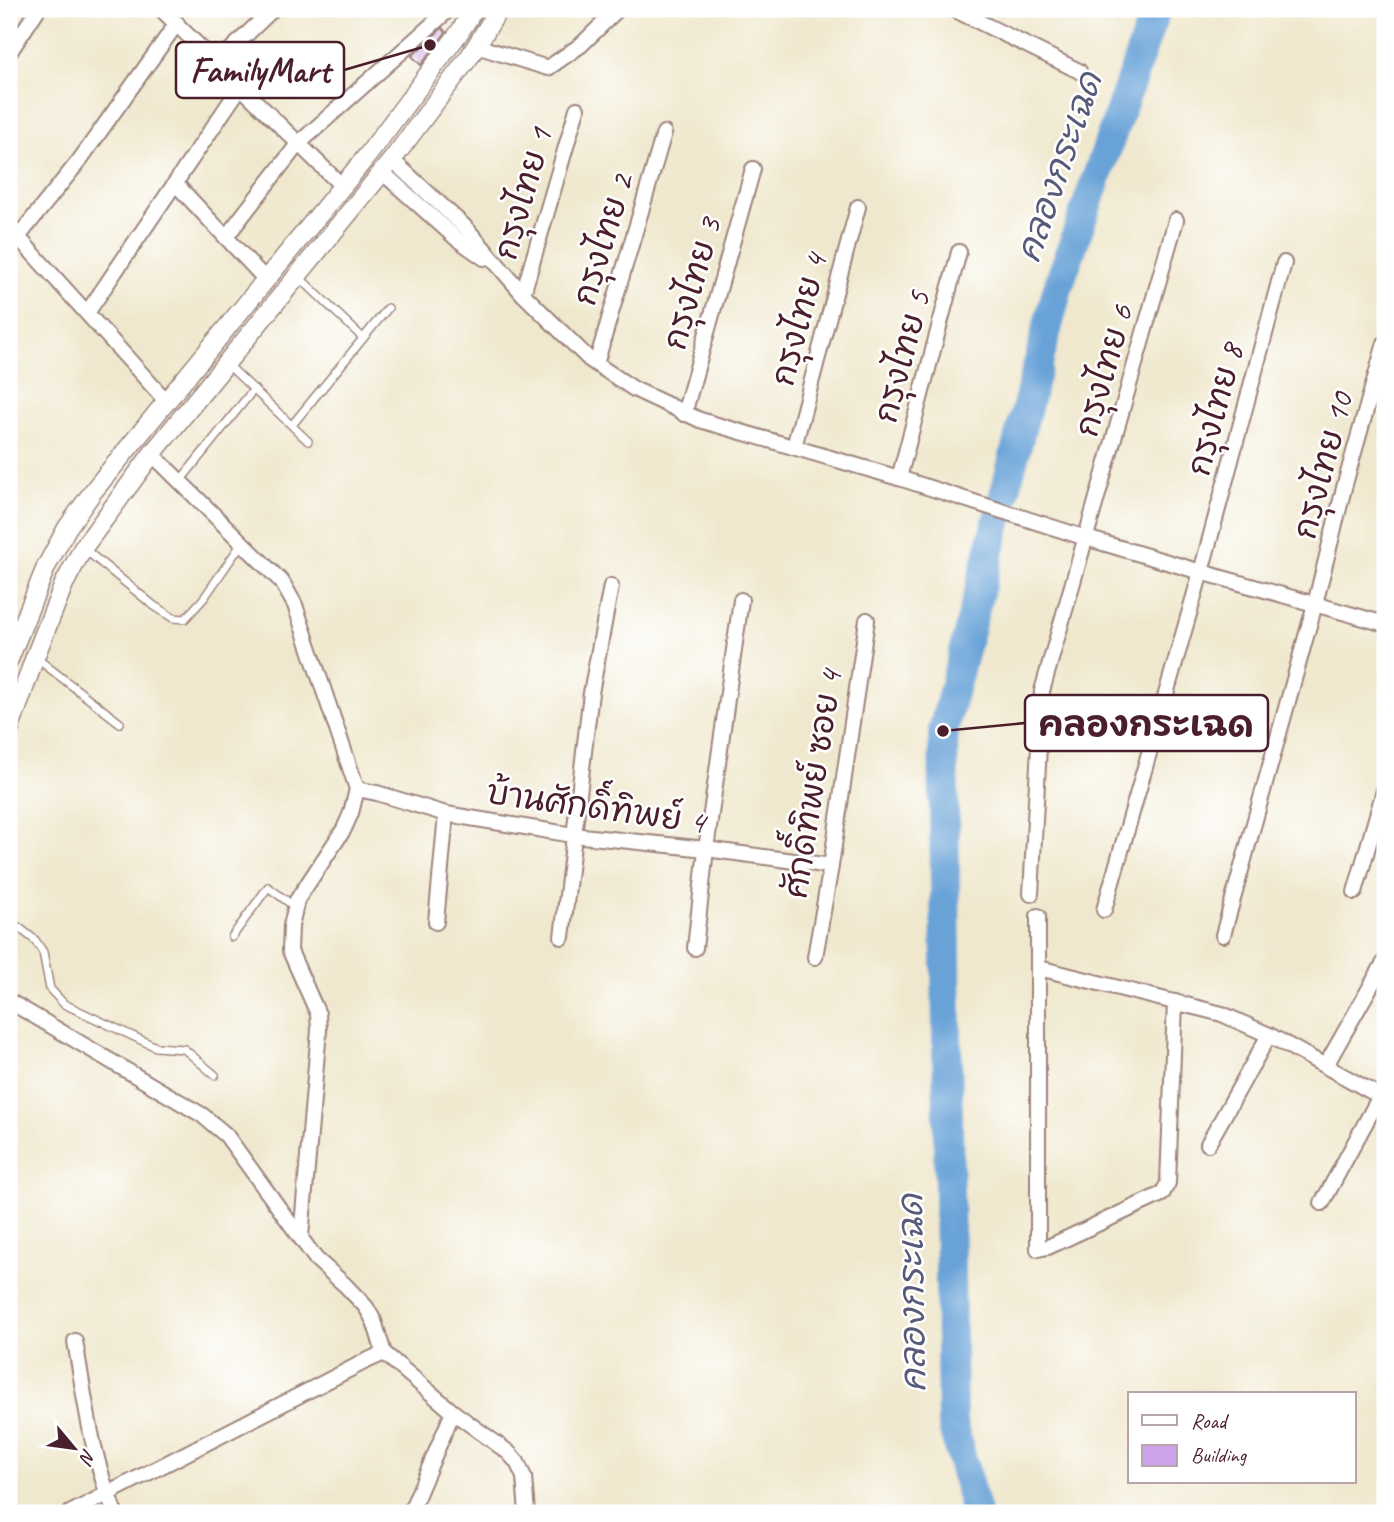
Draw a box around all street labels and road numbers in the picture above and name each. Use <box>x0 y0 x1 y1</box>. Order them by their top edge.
street label: กรุงไทย 1 <box>482 121 565 266</box>
street label: กรุงไทย 2 <box>561 166 647 312</box>
street label: กรุงไทย 3 <box>651 211 734 356</box>
street label: กรุงไทย 4 <box>759 246 840 391</box>
street label: กรุงไทย 5 <box>862 284 943 428</box>
street label: กรุงไทย 6 <box>1063 299 1146 443</box>
street label: กรุงไทย 8 <box>1175 336 1256 481</box>
street label: กรุงไทย 10 <box>1281 386 1366 545</box>
street label: ศักดิ์ทิพย์ ซอย 4 <box>766 663 852 901</box>
street label: บ้านศักดิ์ทิพย์ 4 <box>484 762 712 844</box>

